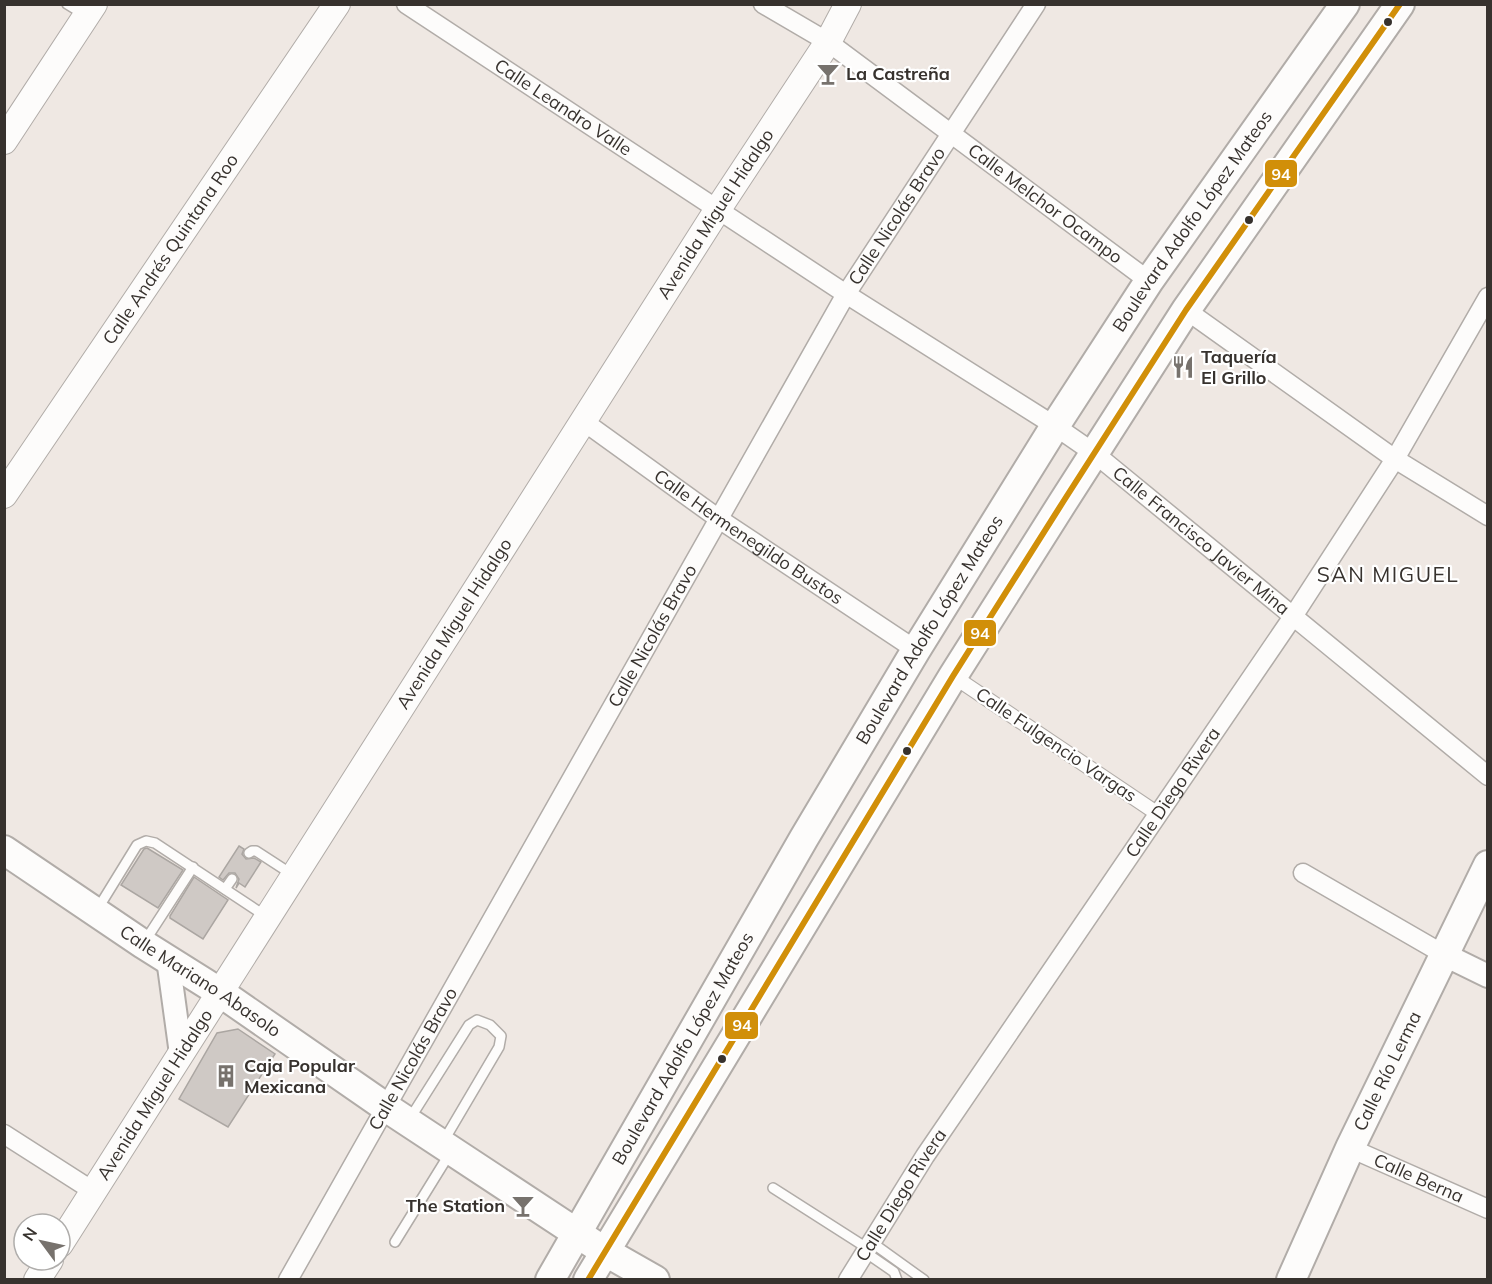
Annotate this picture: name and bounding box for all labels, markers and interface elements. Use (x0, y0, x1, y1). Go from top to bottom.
unlabelled marker (1382, 16, 1394, 28)
street label: Calle Leandro Valle (490, 53, 636, 161)
bar icon: La Castreña (815, 61, 841, 87)
place label: La Castreña (846, 62, 950, 85)
street label: Boulevard Adolfo López Mateos (1107, 106, 1277, 336)
street label: Avenida Miguel Hidalgo (652, 124, 779, 303)
street label: Calle Melchor Ocampo (964, 138, 1127, 268)
street label: Calle Nicolás Bravo (843, 142, 950, 289)
street label: Calle Andrés Quintana Roo (97, 149, 243, 349)
line badge: 94 (1264, 159, 1298, 188)
text: 94 (1271, 164, 1291, 184)
unlabelled marker (1243, 214, 1255, 226)
place label: Taquería El Grillo (1201, 345, 1277, 389)
restaurant icon: Taquería El Grillo (1170, 354, 1196, 380)
street label: Calle Francisco Javier Mina (1108, 461, 1295, 620)
street label: Calle Hermenegildo Bustos (649, 464, 848, 609)
street label: Boulevard Adolfo López Mateos (850, 511, 1008, 748)
street label: Avenida Miguel Hidalgo (391, 534, 517, 713)
street label: Calle Nicolás Bravo (602, 560, 702, 711)
district label: SAN MIGUEL (1317, 561, 1459, 587)
line badge: 94 (963, 619, 997, 647)
text: 94 (970, 623, 990, 643)
street label: Calle Fulgencio Vargas (971, 682, 1141, 807)
street label: Calle Diego Rivera (1120, 723, 1225, 862)
unlabelled marker (901, 745, 913, 757)
street label: Calle Mariano Abasolo (115, 920, 285, 1042)
street label: Boulevard Adolfo López Mateos (607, 928, 759, 1169)
street label: Calle Nicolás Bravo (363, 983, 462, 1134)
street label: Avenida Miguel Hidalgo (92, 1005, 217, 1184)
street label: Calle Río Lerma (1348, 1007, 1426, 1135)
line badge: 94 (724, 1011, 759, 1040)
text: 94 (732, 1015, 752, 1035)
unlabelled marker (716, 1053, 728, 1065)
place label: Caja Popular Mexicana (244, 1054, 356, 1098)
building icon: Caja Popular Mexicana (213, 1063, 239, 1089)
street label: Calle Diego Rivera (850, 1124, 951, 1266)
street label: Calle Berna (1370, 1148, 1467, 1208)
bar icon: The Station (510, 1193, 536, 1219)
place label: The Station (406, 1194, 505, 1217)
north arrow (12, 1212, 72, 1272)
text: N (18, 1223, 41, 1244)

